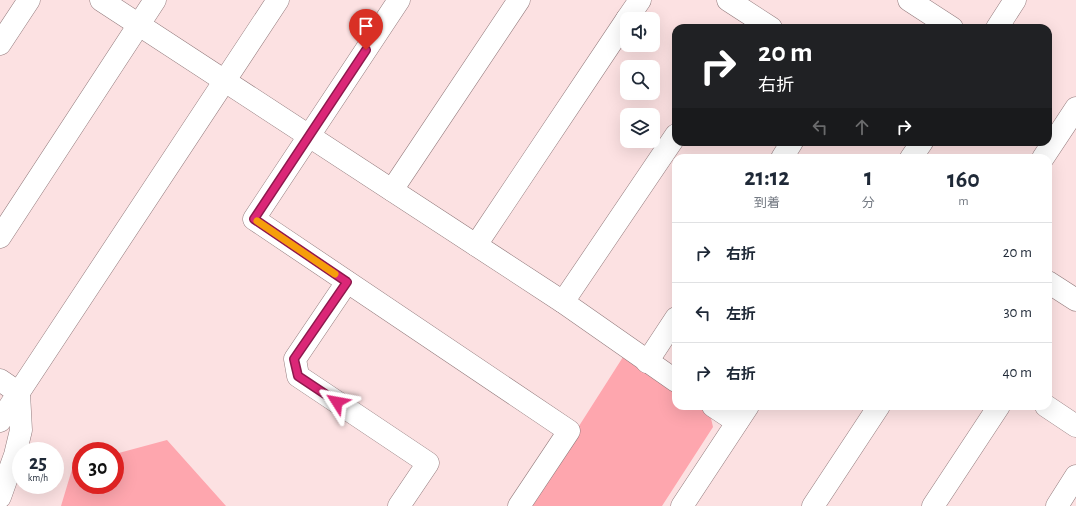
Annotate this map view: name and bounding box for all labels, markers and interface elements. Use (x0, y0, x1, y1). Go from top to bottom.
pin (349, 9, 383, 50)
map controls (620, 12, 660, 148)
button: sound (620, 12, 660, 52)
icon: arrive (355, 15, 377, 37)
text: 20 m (758, 39, 813, 67)
icon: right (692, 40, 744, 92)
button: search (620, 60, 660, 100)
text: 右折 (758, 77, 794, 95)
button: layers (620, 108, 660, 148)
icon: left (809, 116, 831, 138)
icon: ahead (851, 116, 873, 138)
icon: right (893, 116, 915, 138)
text: 21:12 (744, 166, 790, 190)
text: 1 (864, 166, 873, 190)
text: 160 (947, 168, 980, 192)
text: m (958, 195, 969, 208)
text: 到着 (754, 197, 780, 210)
text: 分 (862, 197, 875, 210)
icon: right (692, 242, 714, 264)
text: 20 m (1003, 245, 1032, 260)
text: 右折 (726, 247, 756, 262)
icon: left (692, 302, 714, 324)
text: 30 m (1003, 305, 1032, 320)
text: 左折 (726, 307, 756, 322)
icon: right (692, 362, 714, 384)
text: 40 m (1002, 365, 1032, 380)
text: 右折 (726, 367, 756, 382)
position arrow (316, 381, 358, 423)
speed limit sign: 30 (72, 442, 124, 494)
text: 25 (29, 453, 47, 473)
text: km/h (28, 473, 48, 483)

